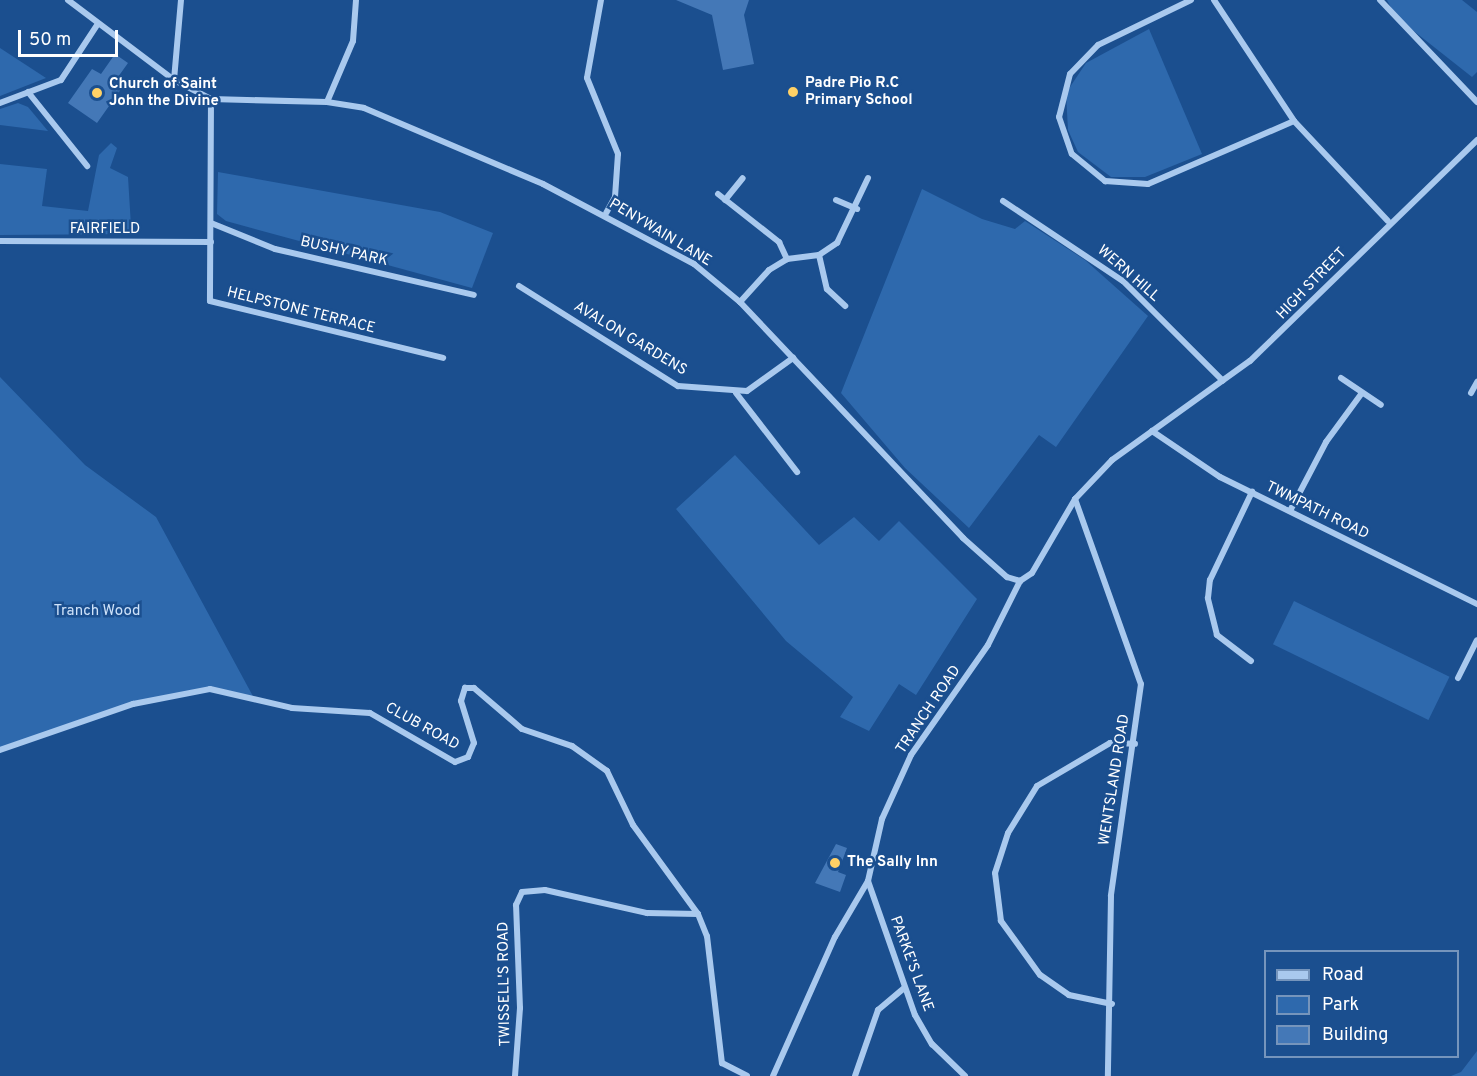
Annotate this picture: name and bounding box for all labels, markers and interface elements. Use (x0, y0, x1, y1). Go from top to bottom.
scale bar (21, 18, 122, 56)
text: 50 m (29, 29, 71, 52)
place label: Padre Pio R.C Primary School (805, 74, 913, 109)
place label: Church of Saint John the Divine (109, 75, 219, 110)
marker: Padre Pio R.C Primary School (786, 85, 800, 99)
marker: Church of Saint John the Divine (90, 86, 104, 100)
street label: PENYWAIN LANE (605, 195, 715, 271)
street label: FAIRFIELD (70, 221, 140, 239)
street label: BUSHY PARK (298, 233, 390, 271)
street label: WERN HILL (1093, 242, 1163, 306)
street label: HIGH STREET (1273, 244, 1351, 324)
street label: HELPSTONE TERRACE (225, 284, 377, 338)
street label: AVALON GARDENS (570, 298, 690, 380)
street label: TWMPATH ROAD (1262, 478, 1372, 544)
park label: Tranch Wood (53, 603, 141, 621)
street label: TRANCH ROAD (893, 662, 965, 758)
street label: CLUB ROAD (382, 699, 462, 755)
street label: WENTSLAND ROAD (1096, 713, 1134, 847)
place label: The Sally Inn (847, 854, 938, 872)
marker: The Sally Inn (828, 856, 842, 870)
street label: PARKE'S LANE (885, 914, 937, 1014)
street label: TWISSELL'S ROAD (495, 921, 515, 1047)
legend (1264, 950, 1459, 1058)
text: Road (1322, 964, 1364, 987)
text: Park (1322, 994, 1359, 1017)
text: Building (1322, 1024, 1388, 1047)

